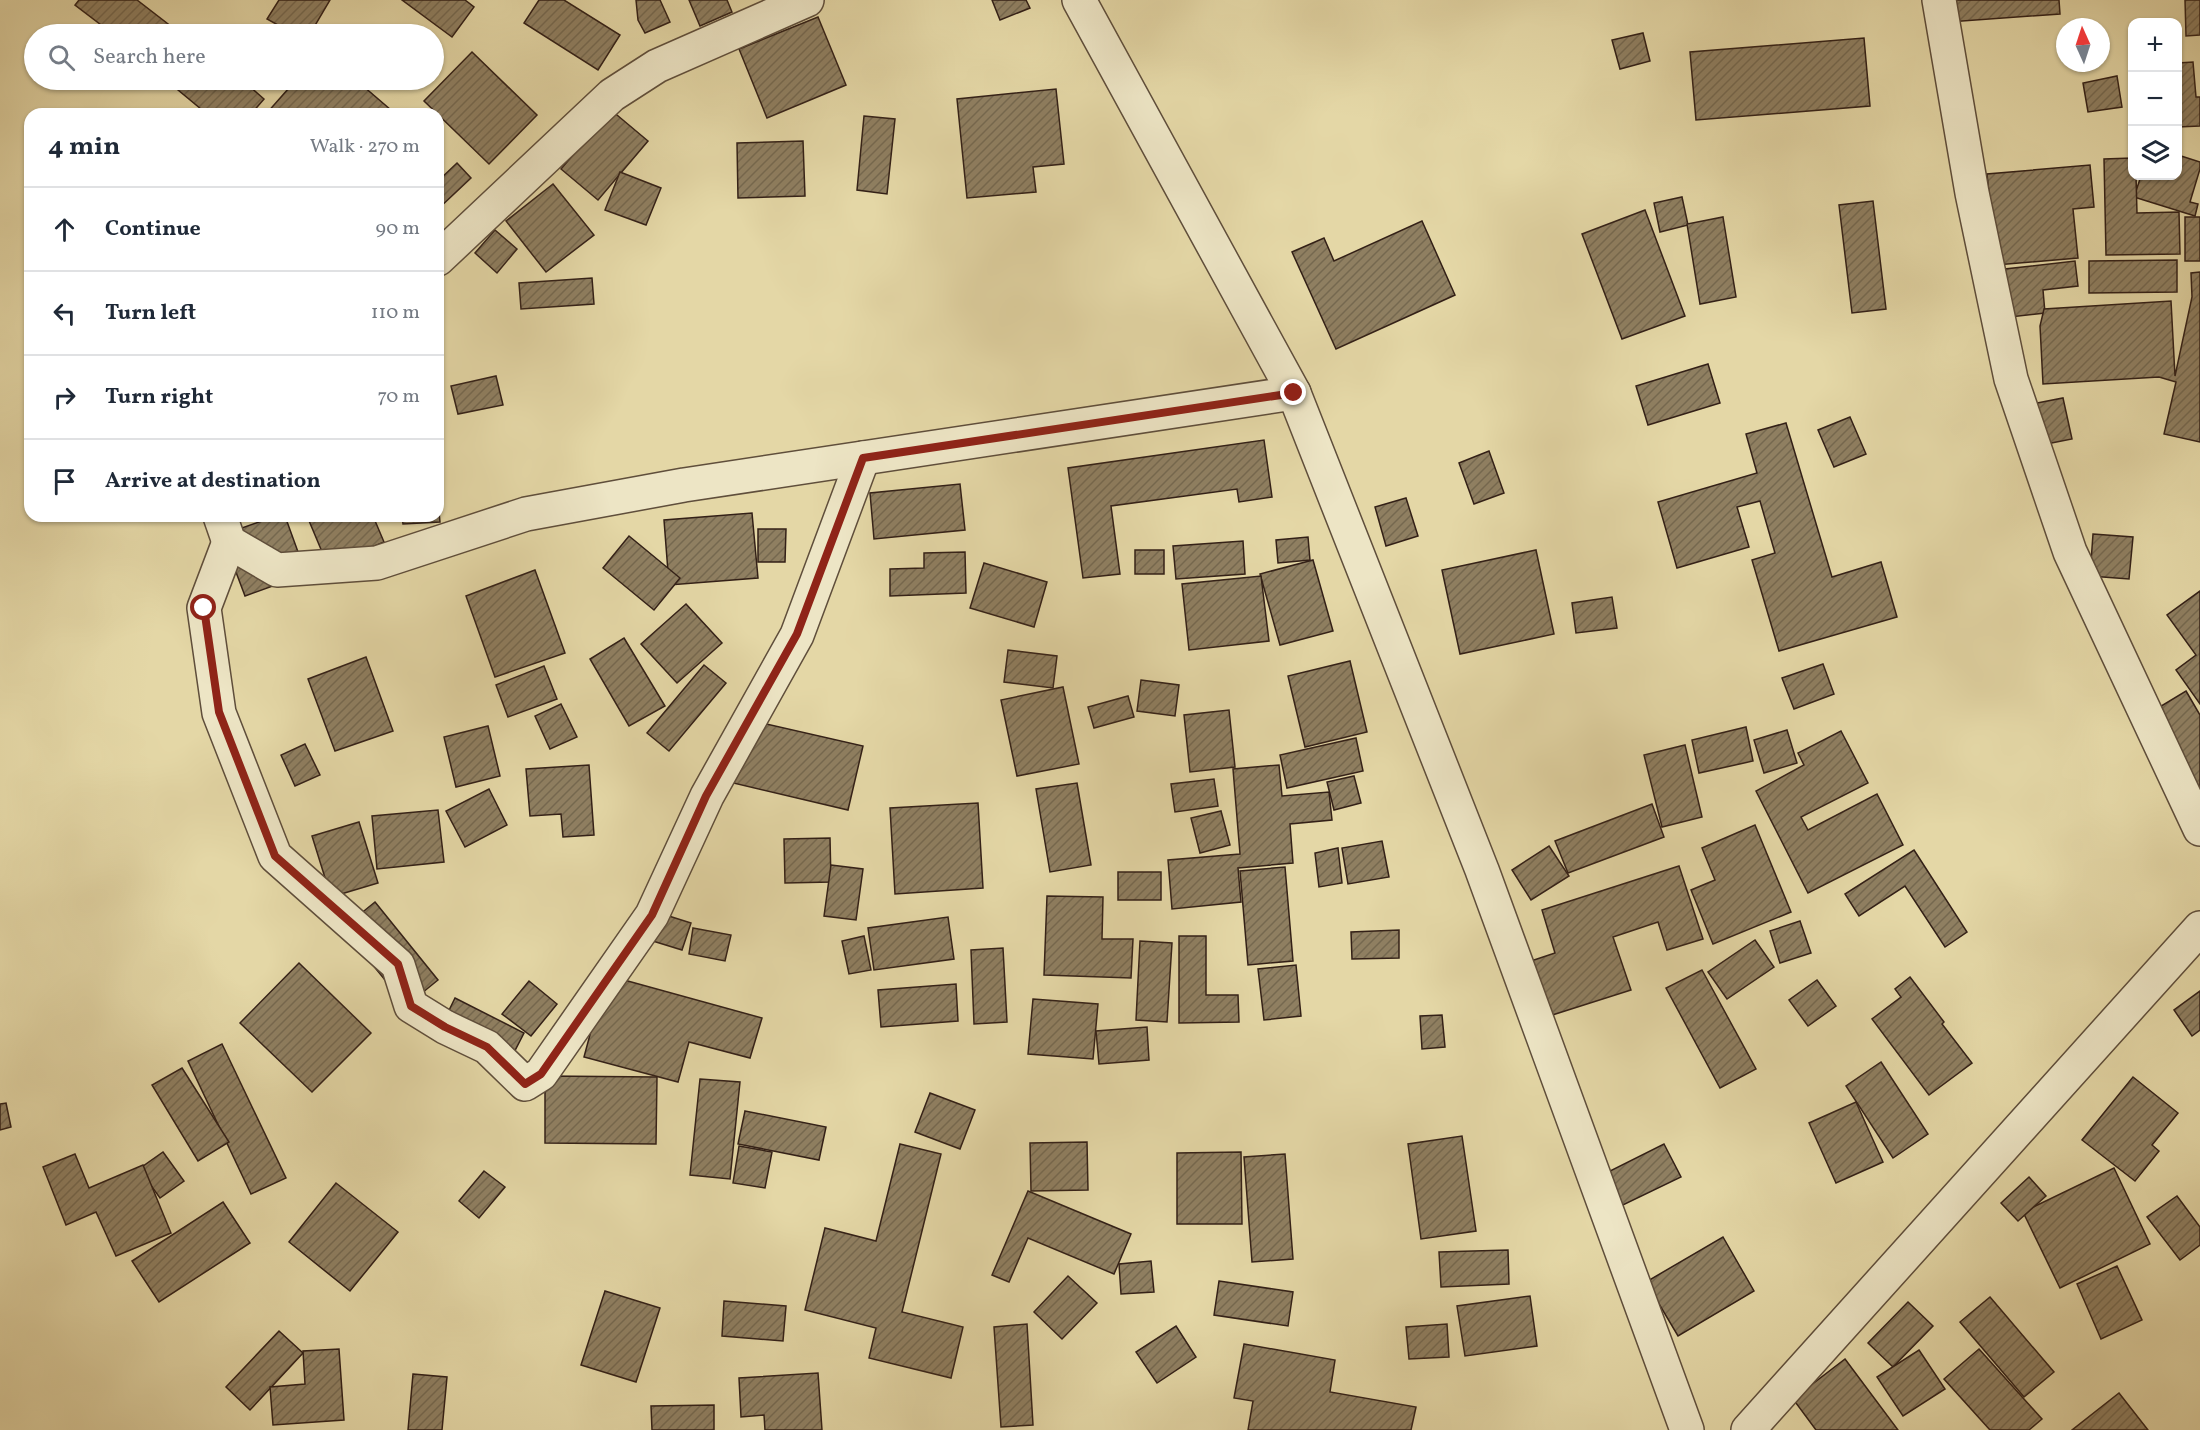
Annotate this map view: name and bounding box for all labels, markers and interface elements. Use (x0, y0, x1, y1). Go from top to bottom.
north arrow (2056, 18, 2110, 72)
map controls (2128, 18, 2182, 180)
button: + (2128, 18, 2182, 72)
search box (24, 24, 444, 90)
icon: search (45, 41, 78, 74)
text: Search here (93, 42, 206, 73)
button: − (2128, 72, 2182, 126)
button: layers (2128, 126, 2182, 180)
text: 4 min (48, 129, 120, 165)
text: Walk · 270 m (310, 133, 420, 161)
icon: ahead (48, 213, 81, 246)
text: Continue (105, 214, 201, 245)
text: 90 m (376, 215, 420, 243)
icon: left (48, 297, 81, 330)
text: Turn left (105, 298, 196, 329)
text: 110 m (371, 299, 420, 327)
route end (1280, 379, 1306, 405)
icon: right (48, 381, 81, 414)
text: Turn right (105, 382, 213, 413)
text: 70 m (377, 383, 420, 411)
icon: arrive (48, 465, 81, 498)
text: Arrive at destination (105, 466, 321, 497)
route start (190, 594, 216, 620)

